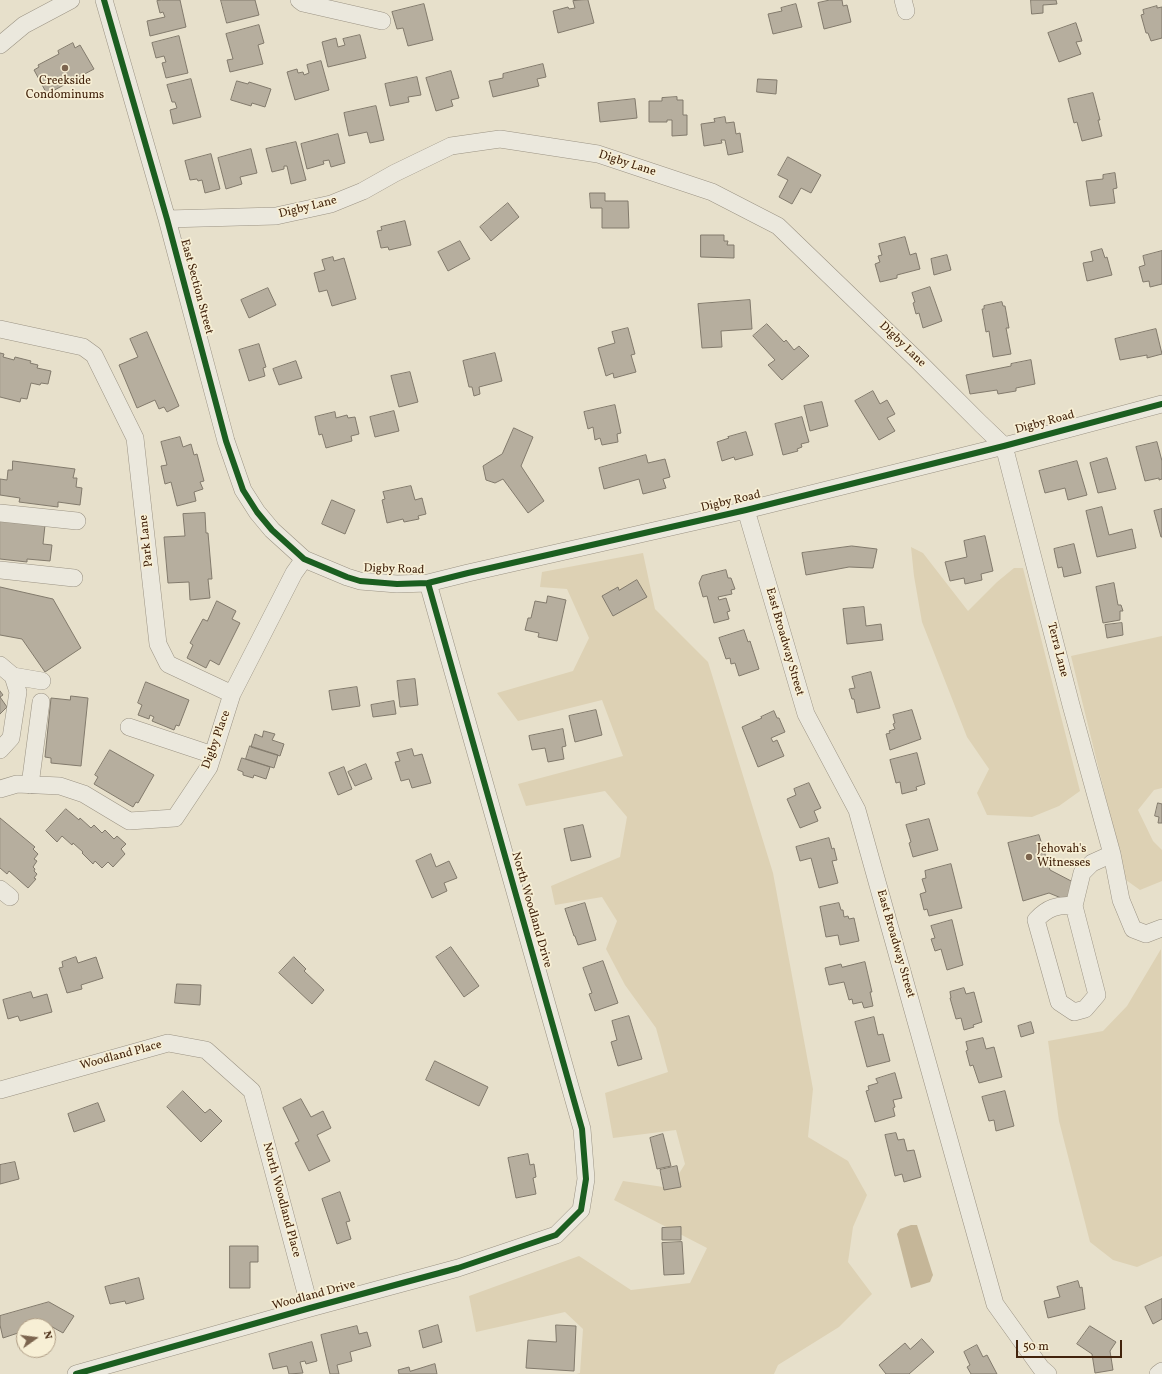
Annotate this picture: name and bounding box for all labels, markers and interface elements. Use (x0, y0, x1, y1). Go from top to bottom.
marker: Creekside Condominums (60, 63, 70, 73)
place label: Creekside Condominums (26, 75, 104, 103)
street label: Digby Lane (597, 148, 657, 180)
street label: Digby Lane (277, 194, 339, 222)
street label: East Section Street (176, 238, 216, 336)
street label: Digby Lane (876, 319, 928, 371)
street label: Digby Road (1014, 408, 1076, 438)
street label: Digby Road (700, 488, 762, 516)
street label: Park Lane (137, 514, 157, 568)
street label: Digby Road (363, 562, 425, 578)
street label: East Broadway Street (762, 586, 806, 698)
street label: Terra Lane (1043, 621, 1071, 679)
street label: Digby Place (200, 709, 234, 771)
place label: Jehovah's Witnesses (1037, 843, 1090, 871)
street label: North Woodland Drive (508, 850, 554, 970)
marker: Jehovah's Witnesses (1024, 852, 1034, 862)
street label: East Broadway Street (873, 888, 917, 1000)
street label: Woodland Place (79, 1038, 163, 1074)
street label: North Woodland Place (259, 1141, 303, 1259)
street label: Woodland Drive (271, 1278, 357, 1314)
north arrow (16, 1318, 56, 1358)
text: N (39, 1330, 55, 1341)
scale bar (1018, 1332, 1124, 1358)
text: 50 m (1023, 1339, 1049, 1355)

